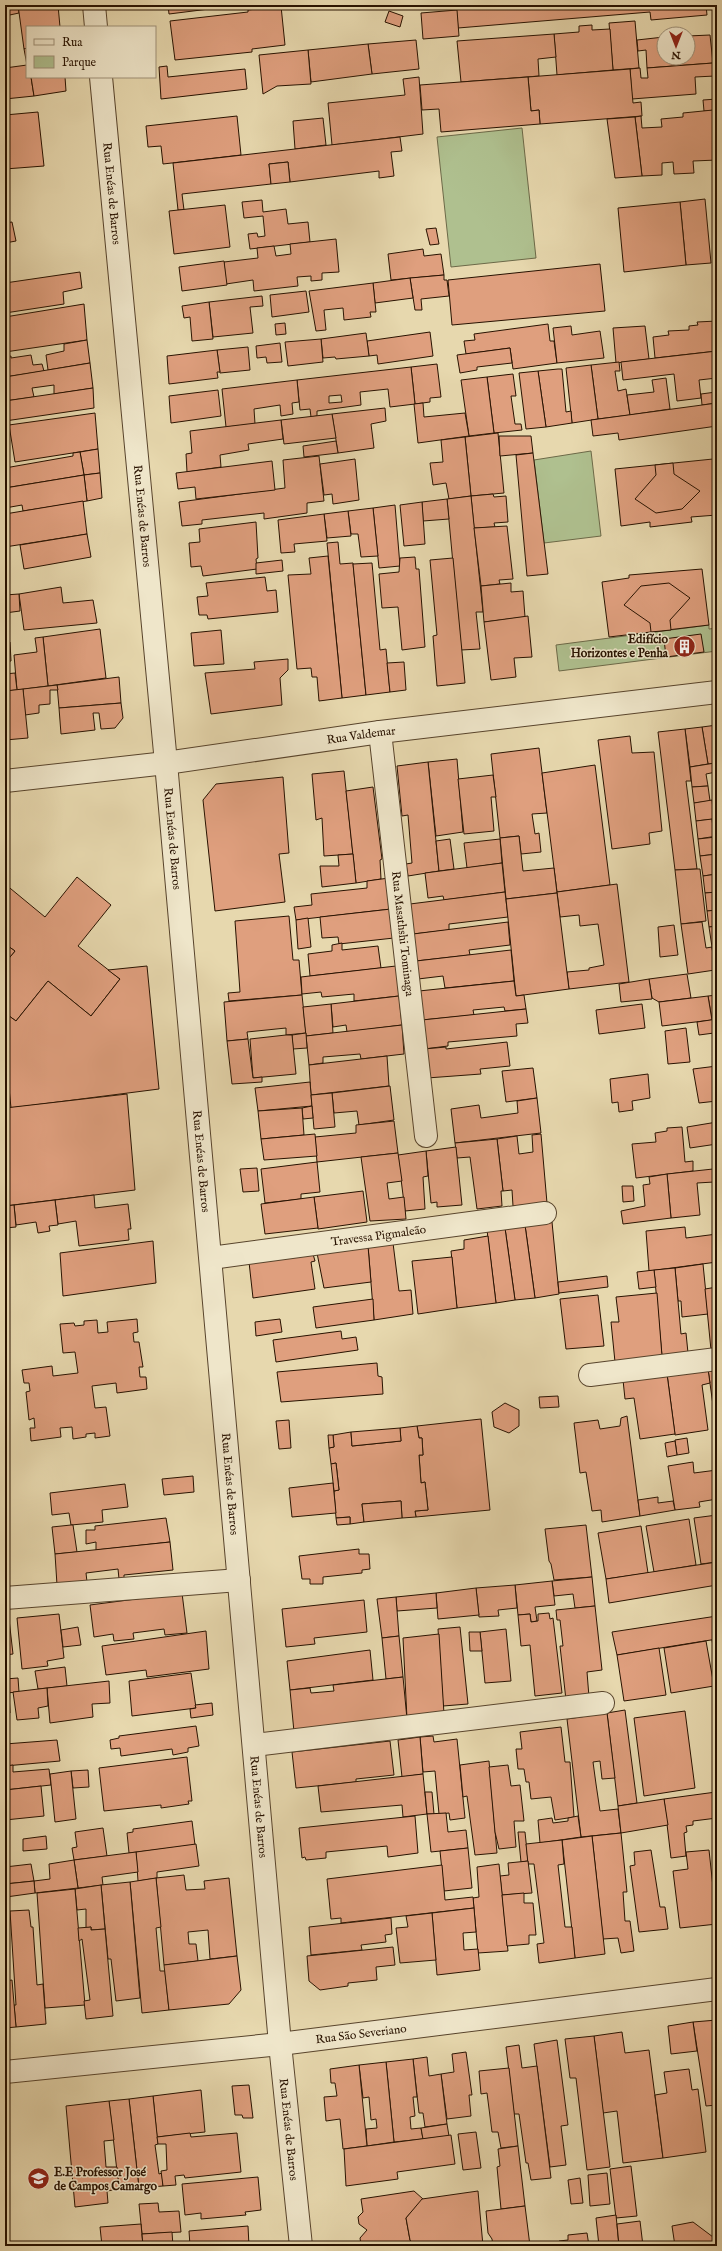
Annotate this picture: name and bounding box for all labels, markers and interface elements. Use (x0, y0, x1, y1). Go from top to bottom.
legend (26, 26, 156, 78)
north arrow (656, 26, 696, 66)
text: Rua (62, 35, 83, 50)
text: N (671, 48, 682, 62)
text: Parque (62, 55, 97, 71)
street label: Rua Enéas de Barros (100, 142, 124, 245)
street label: Rua Enéas de Barros (130, 464, 155, 568)
place label: Edifício Horizontes e Penha (571, 632, 669, 661)
building icon: Edifício Horizontes e Penha (671, 633, 697, 659)
street label: Rua Valdemar (326, 723, 397, 747)
street label: Rua Enéas de Barros (161, 787, 185, 890)
street label: Rua Masathshi Tominaga (388, 870, 418, 998)
street label: Rua Enéas de Barros (189, 1110, 213, 1213)
street label: Travessa Pigmaleão (330, 1222, 428, 1249)
street label: Rua Enéas de Barros (218, 1432, 242, 1536)
street label: Rua Enéas de Barros (247, 1755, 271, 1859)
street label: Rua São Severiano (315, 2021, 408, 2047)
street label: Rua Enéas de Barros (276, 2078, 302, 2181)
place label: E.E Professor José de Campos Camargo (54, 2165, 157, 2195)
school or university icon: E.E Professor José de Campos Camargo (26, 2166, 52, 2192)

